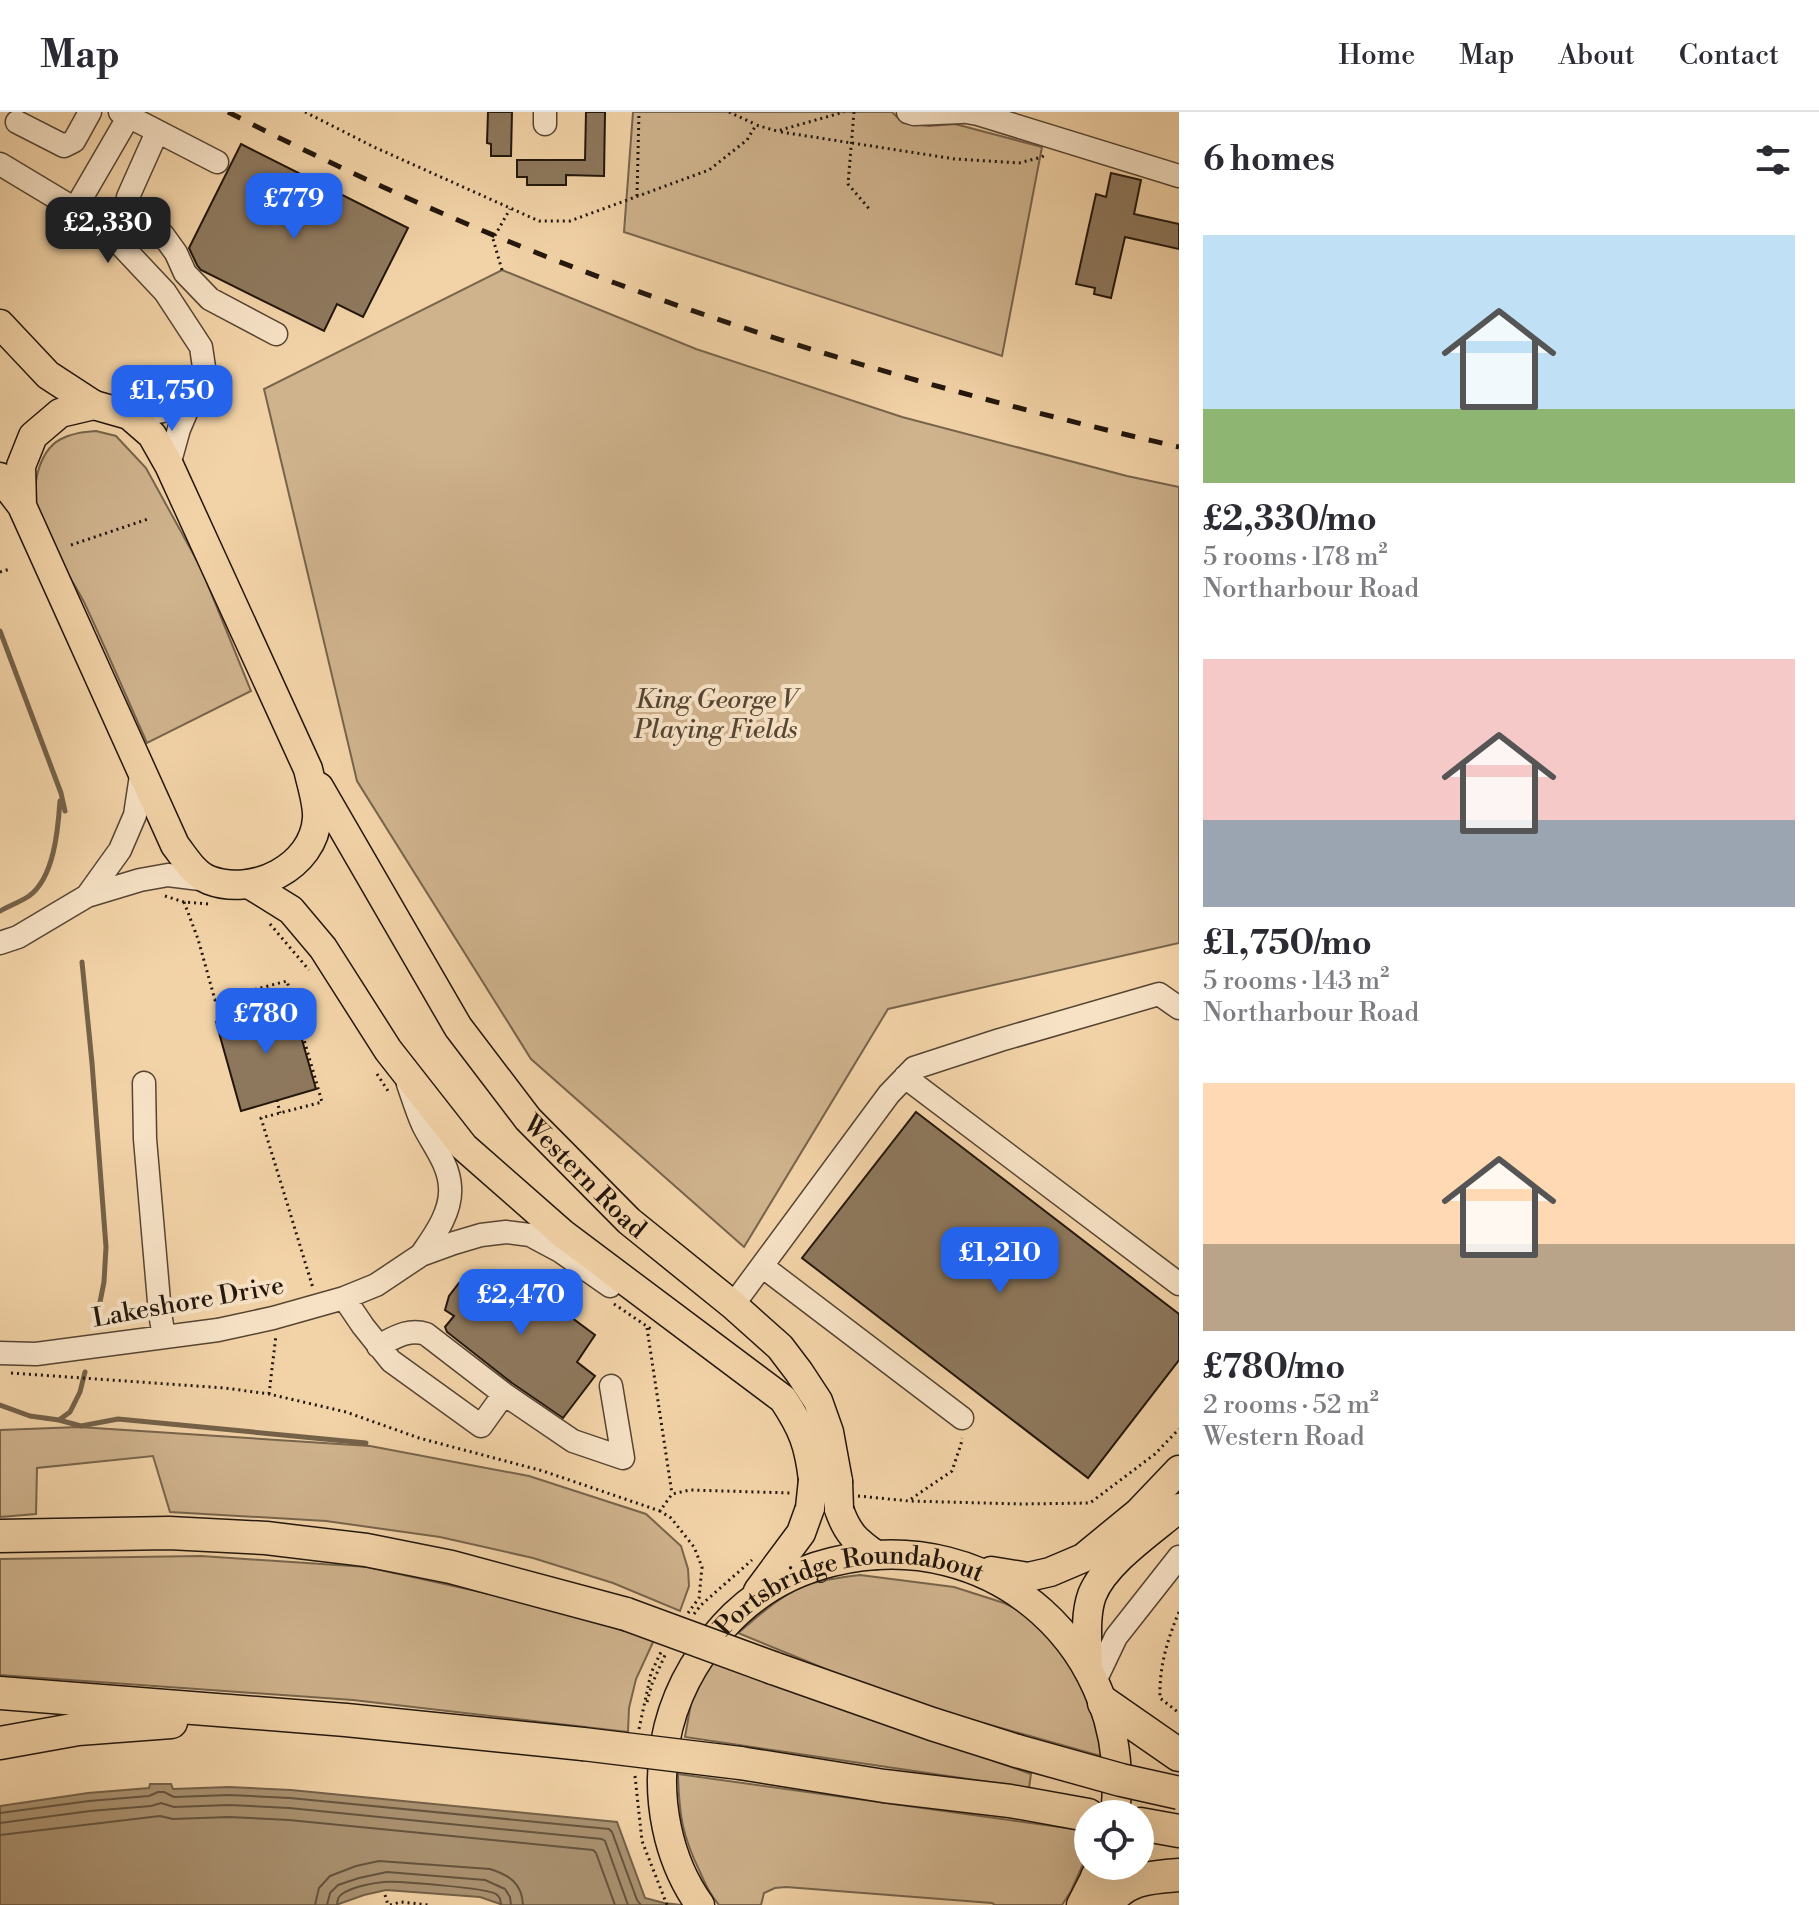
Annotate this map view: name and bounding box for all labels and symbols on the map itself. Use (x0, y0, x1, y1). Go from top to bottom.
pin: £779 (247, 173, 341, 241)
pin: £2,330 (43, 197, 173, 265)
pin: £1,750 (107, 365, 237, 433)
park label: King George V Playing Fields (633, 684, 802, 746)
pin: £780 (219, 988, 313, 1056)
street label: Western Road (515, 1108, 653, 1246)
pin: £1,210 (935, 1227, 1065, 1295)
street label: Lakeshore Drive (90, 1269, 287, 1335)
pin: £2,470 (456, 1269, 586, 1337)
street label: Portsbridge Roundabout (708, 1540, 989, 1643)

